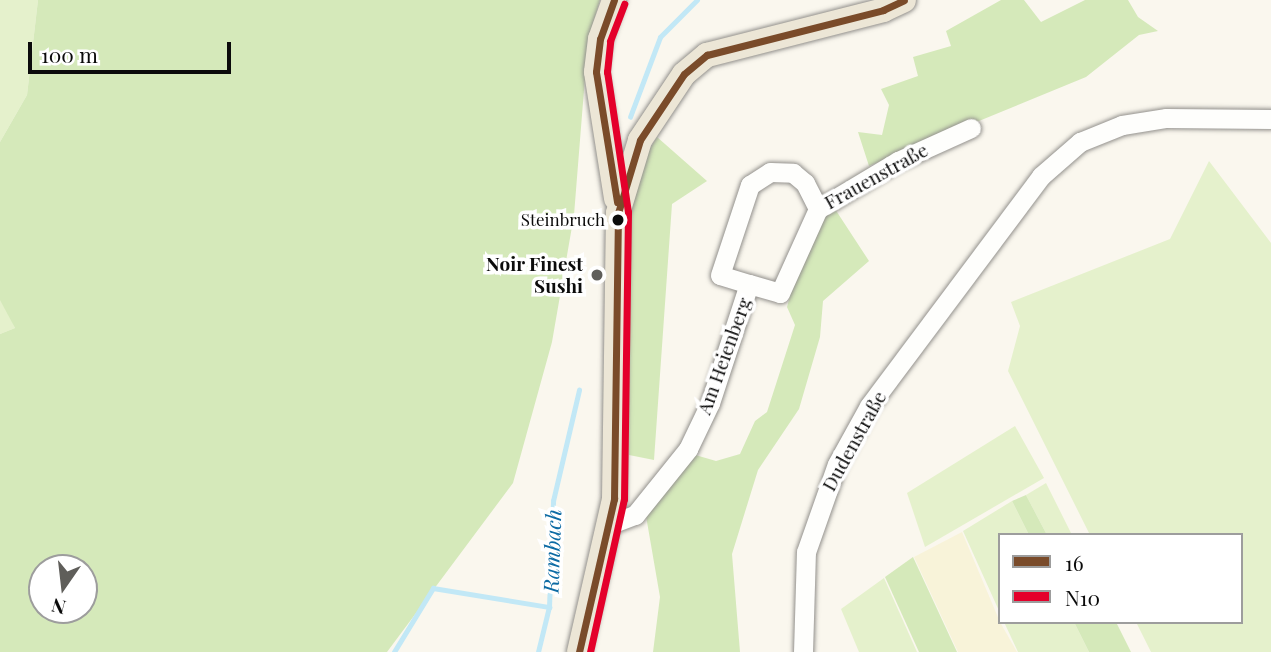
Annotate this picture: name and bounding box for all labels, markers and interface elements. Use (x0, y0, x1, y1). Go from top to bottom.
scale bar (32, 28, 234, 72)
text: 100 m (41, 40, 98, 68)
street label: Frauenstraße (820, 138, 932, 214)
place label: Steinbruch (521, 210, 605, 230)
marker: Steinbruch (611, 213, 625, 227)
place label: Noir Finest Sushi (486, 253, 583, 297)
marker: Noir Finest Sushi (589, 267, 605, 283)
street label: Am Heienberg (692, 295, 756, 417)
street label: Dudenstraße (817, 387, 891, 495)
water label: Rambach (537, 509, 565, 593)
legend (998, 533, 1243, 624)
text: 16 (1065, 548, 1084, 576)
north arrow (28, 554, 98, 624)
text: N10 (1065, 583, 1100, 611)
text: N (49, 593, 68, 622)

